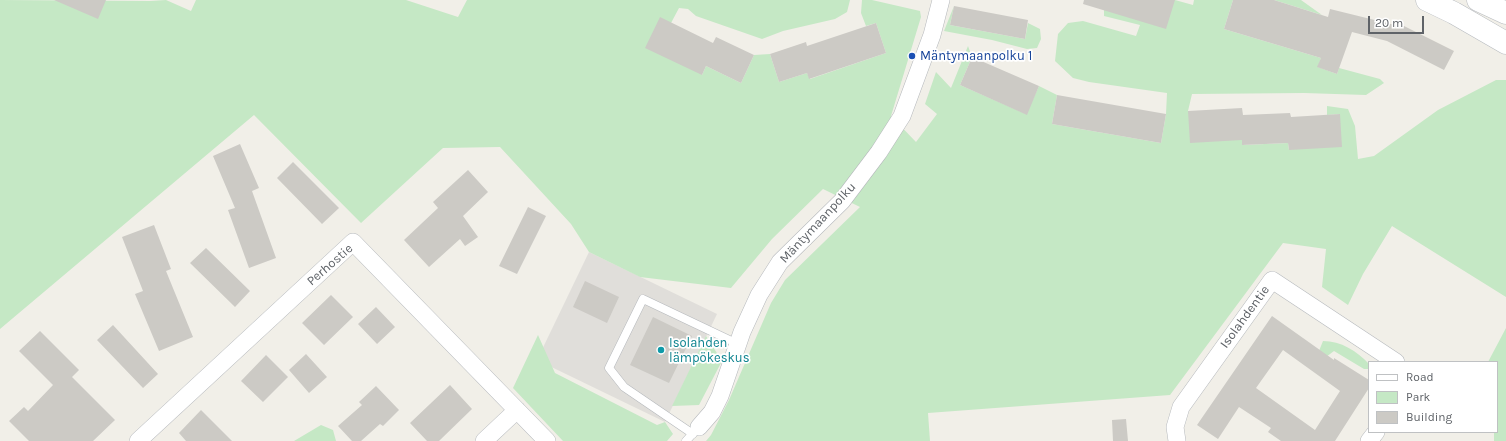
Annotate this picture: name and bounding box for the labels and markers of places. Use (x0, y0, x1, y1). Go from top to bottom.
place label: Mäntymaanpolku 1 (920, 48, 1032, 64)
marker: Mäntymaanpolku 1 (907, 51, 917, 61)
place label: Isolahden lämpökeskus (669, 335, 750, 366)
marker: Isolahden lämpökeskus (656, 345, 666, 355)

